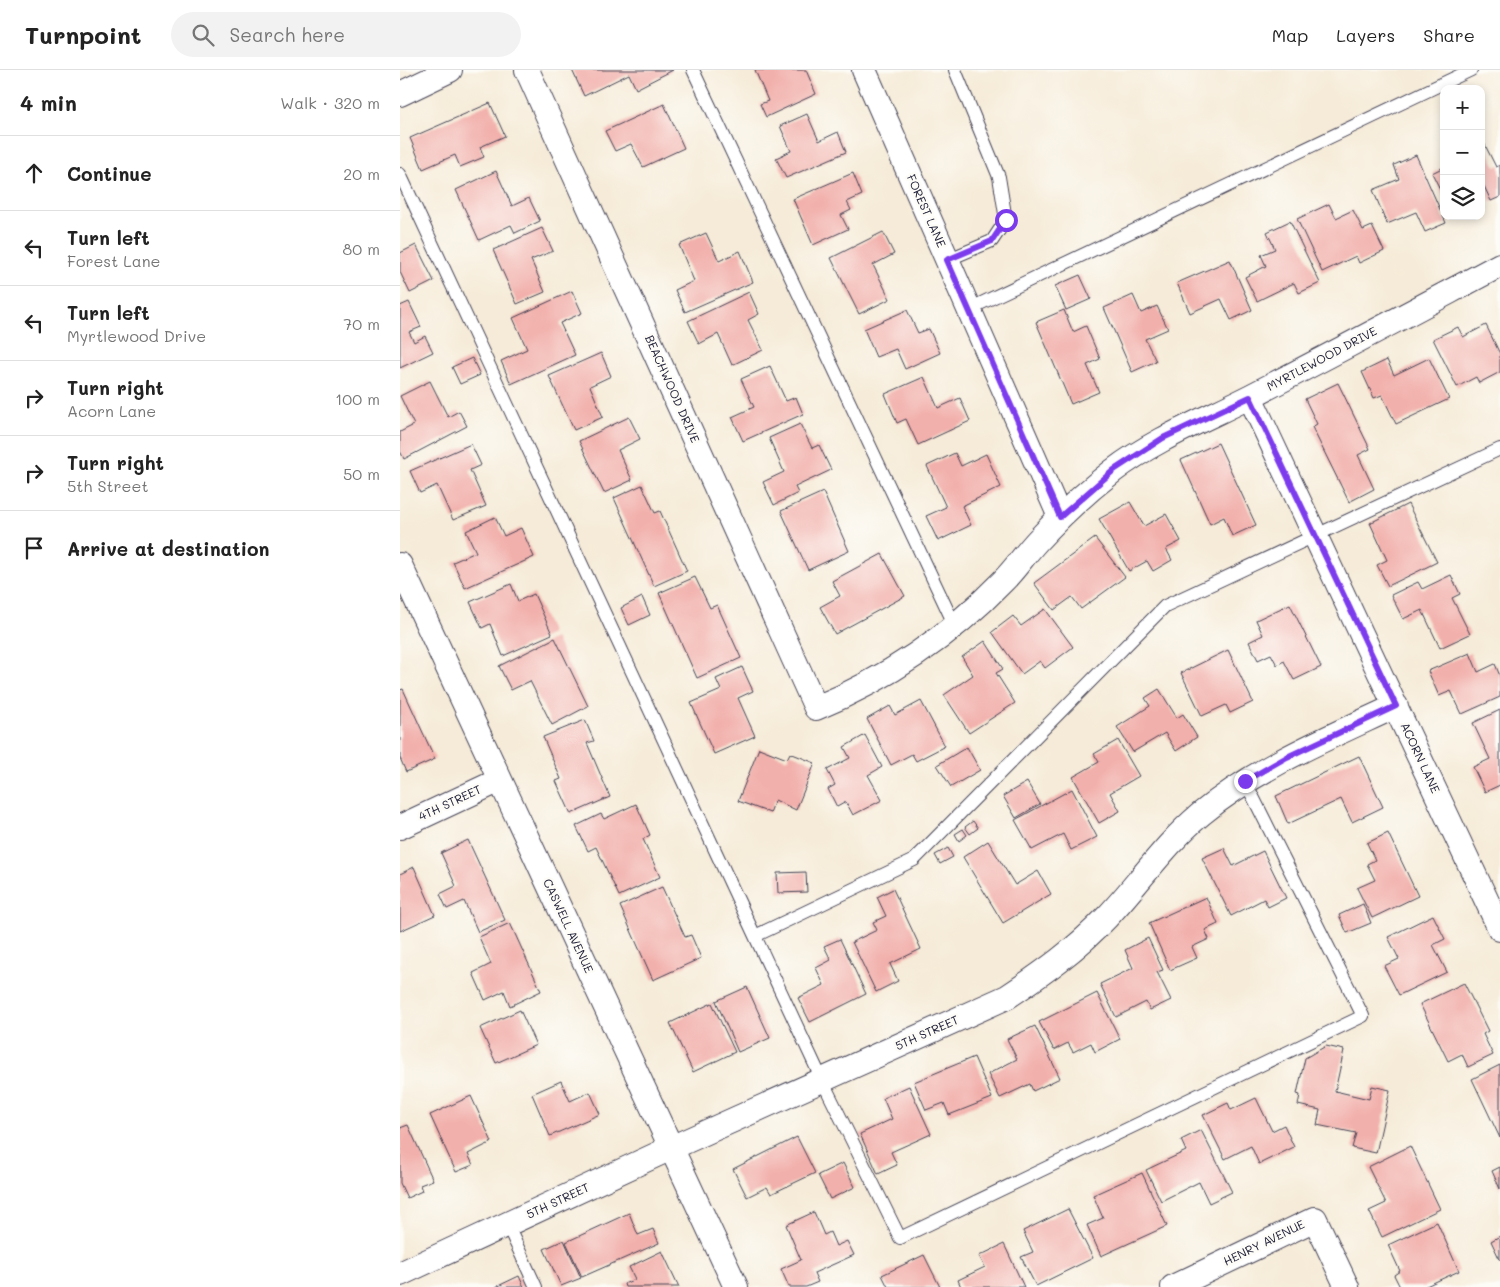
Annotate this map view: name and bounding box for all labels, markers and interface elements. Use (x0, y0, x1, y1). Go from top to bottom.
search box (171, 12, 521, 57)
text: Turnpoint (25, 19, 141, 50)
icon: search (189, 21, 217, 49)
text: Search here (229, 22, 345, 47)
text: Map (1272, 23, 1308, 47)
text: Layers (1336, 23, 1395, 47)
text: Share (1423, 23, 1475, 47)
map controls (1440, 85, 1485, 220)
button: + (1440, 85, 1485, 130)
text: 4 min (20, 89, 77, 116)
text: Walk · 320 m (280, 92, 380, 113)
button: − (1440, 130, 1485, 175)
icon: ahead (20, 159, 48, 187)
text: Continue (67, 161, 152, 186)
text: 20 m (343, 163, 380, 184)
street label: FOREST LANE (904, 172, 950, 250)
button: layers (1440, 175, 1485, 220)
route start (995, 209, 1018, 232)
text: Turn left (67, 225, 150, 250)
icon: left (20, 234, 48, 262)
text: 80 m (343, 238, 380, 259)
text: Forest Lane (67, 250, 160, 271)
text: Turn left (67, 300, 150, 325)
icon: left (20, 309, 48, 337)
text: 70 m (343, 313, 380, 334)
street label: MYRTLEWOOD DRIVE (1264, 322, 1379, 394)
text: Myrtlewood Drive (67, 325, 206, 346)
street label: BEACHWOOD DRIVE (642, 332, 704, 445)
text: Turn right (67, 375, 164, 400)
icon: right (20, 384, 48, 412)
text: 100 m (335, 388, 380, 409)
text: Acorn Lane (67, 400, 156, 421)
text: Turn right (67, 450, 164, 475)
icon: right (20, 459, 48, 487)
text: 50 m (343, 463, 380, 484)
text: 5th Street (67, 475, 148, 496)
icon: arrive (20, 534, 48, 562)
text: Arrive at destination (67, 536, 270, 561)
street label: ACORN LANE (1398, 720, 1444, 796)
route end (1234, 770, 1257, 793)
street label: 4TH STREET (416, 780, 484, 824)
street label: CASWELL AVENUE (540, 876, 598, 975)
street label: 5TH STREET (892, 1011, 961, 1053)
street label: 5TH STREET (524, 1178, 592, 1222)
street label: HENRY AVENUE (1220, 1215, 1307, 1269)

